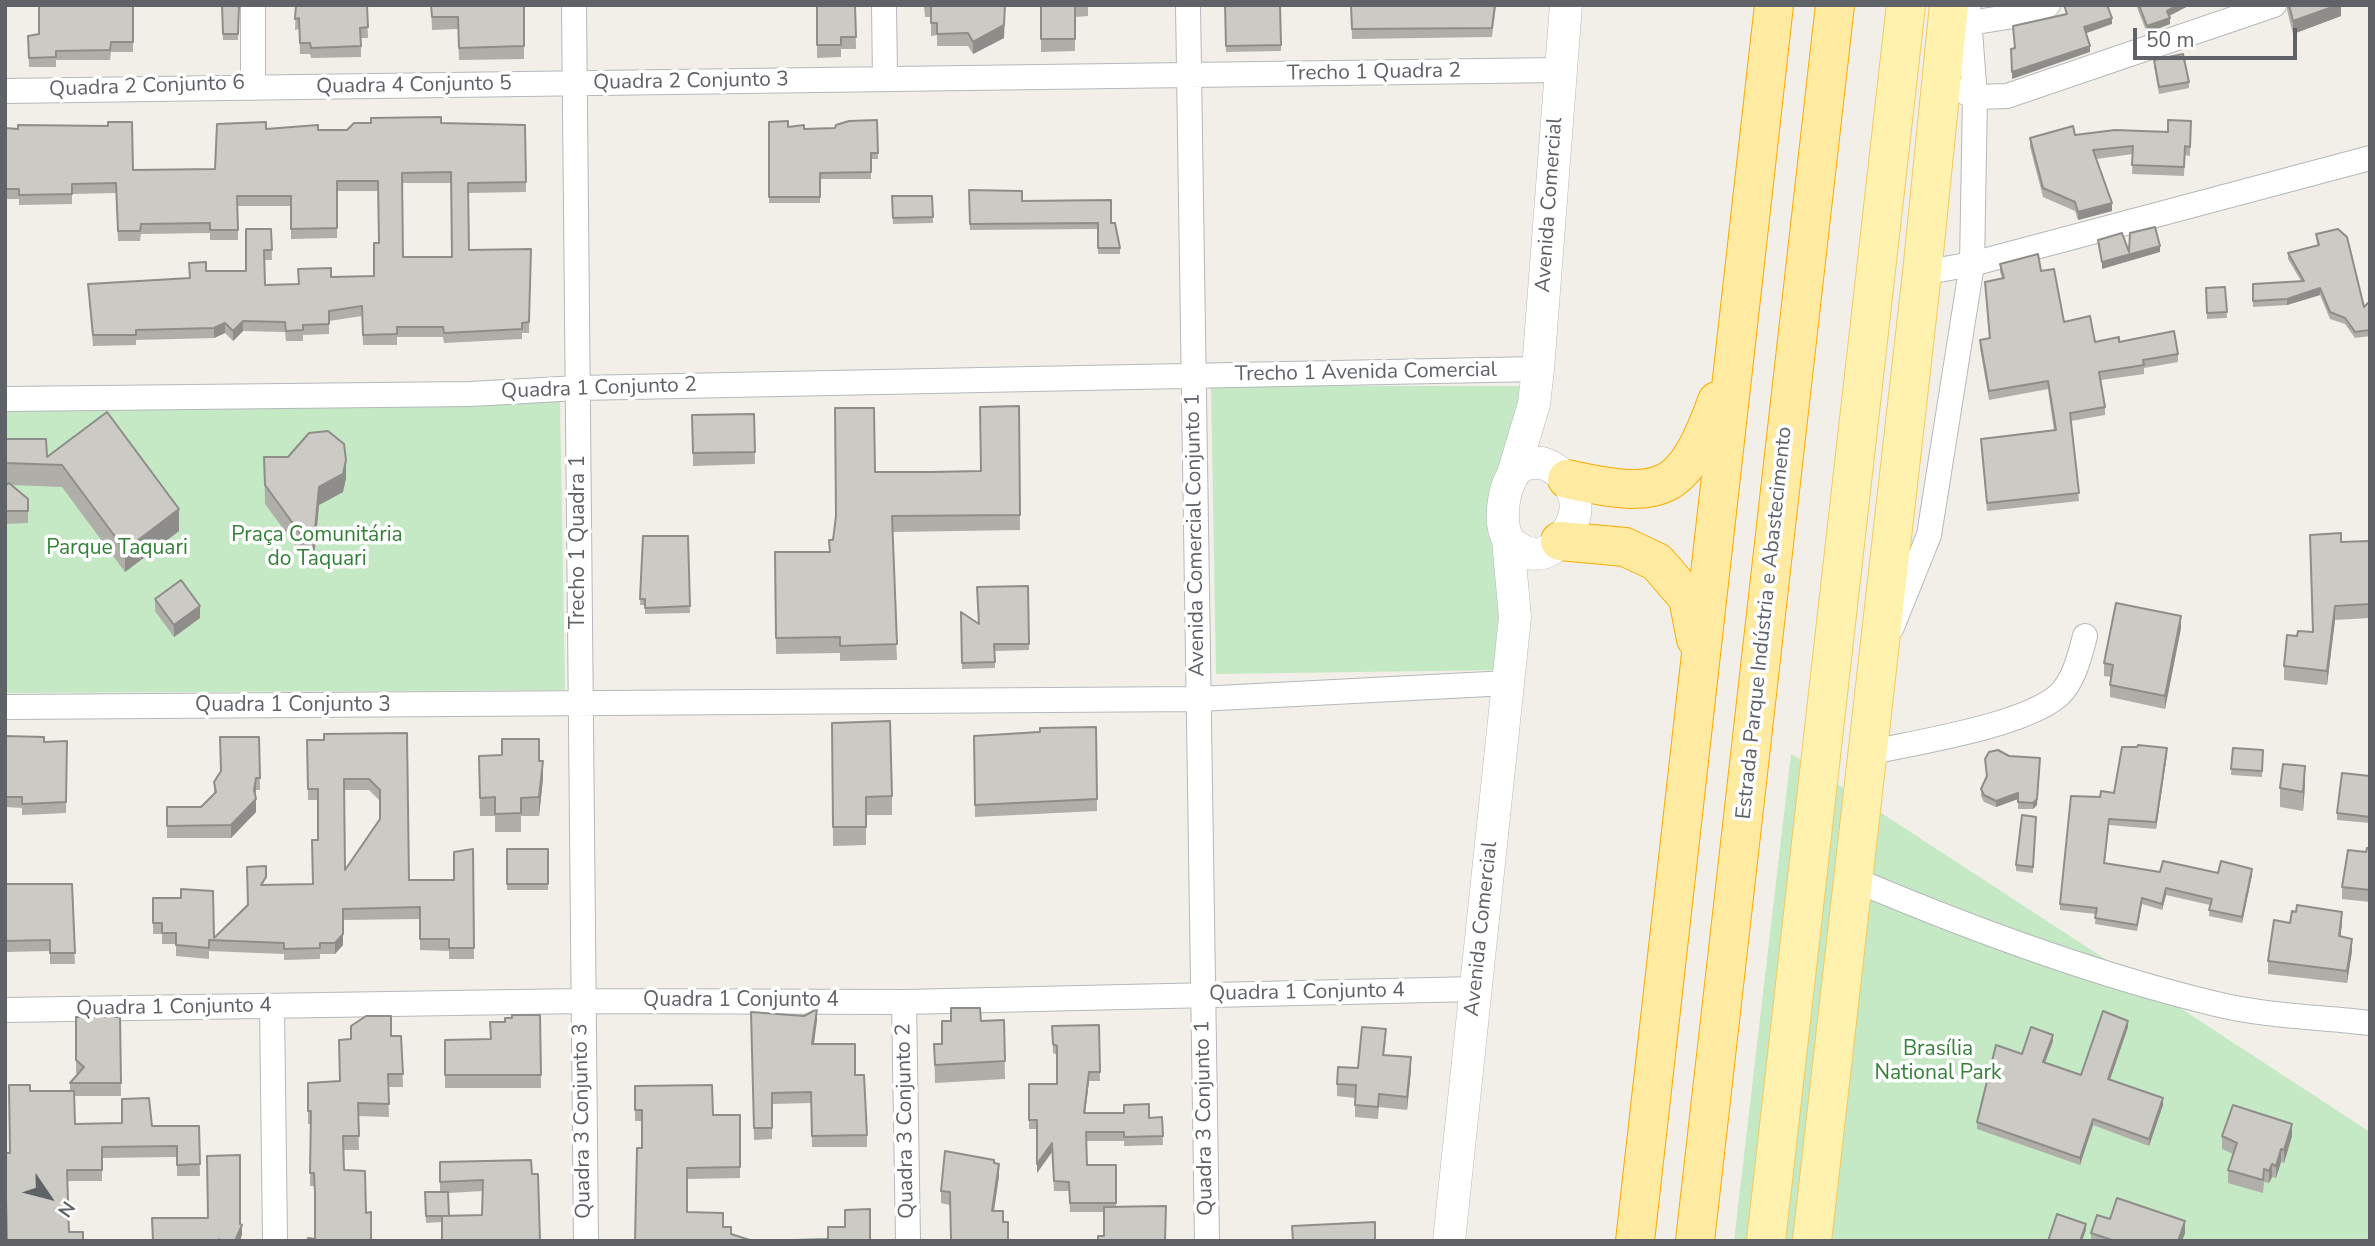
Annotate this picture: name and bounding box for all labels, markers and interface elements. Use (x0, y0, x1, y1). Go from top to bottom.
scale bar (2137, 14, 2302, 58)
text: 50 m (2146, 26, 2195, 54)
street label: Trecho 1 Quadra 2 (1287, 59, 1461, 87)
street label: Quadra 2 Conjunto 3 (593, 68, 789, 96)
street label: Quadra 2 Conjunto 6 (49, 71, 245, 103)
street label: Quadra 4 Conjunto 5 (316, 72, 512, 100)
street label: Avenida Comercial (1531, 116, 1569, 294)
street label: Trecho 1 Avenida Comercial (1235, 358, 1497, 388)
street label: Quadra 1 Conjunto 2 (501, 373, 697, 405)
street label: Avenida Comercial Conjunto 1 (1181, 393, 1211, 677)
street label: Estrada Parque Indústria e Abastecimento (1732, 426, 1798, 820)
street label: Trecho 1 Quadra 1 (566, 455, 592, 629)
park label: Praça Comunitária do Taquari (231, 523, 403, 573)
park label: Parque Taquari (46, 536, 188, 562)
street label: Quadra 1 Conjunto 3 (195, 693, 391, 719)
street label: Avenida Comercial (1460, 840, 1504, 1018)
street label: Quadra 1 Conjunto 4 (1209, 979, 1405, 1007)
street label: Quadra 1 Conjunto 4 (643, 988, 839, 1014)
street label: Quadra 1 Conjunto 4 (76, 994, 272, 1022)
street label: Quadra 3 Conjunto 1 (1191, 1020, 1219, 1216)
street label: Quadra 3 Conjunto 3 (569, 1023, 597, 1219)
street label: Quadra 3 Conjunto 2 (892, 1023, 920, 1219)
park label: Brasília National Park (1874, 1037, 2002, 1087)
north arrow (14, 1162, 84, 1232)
text: N (51, 1196, 81, 1222)

